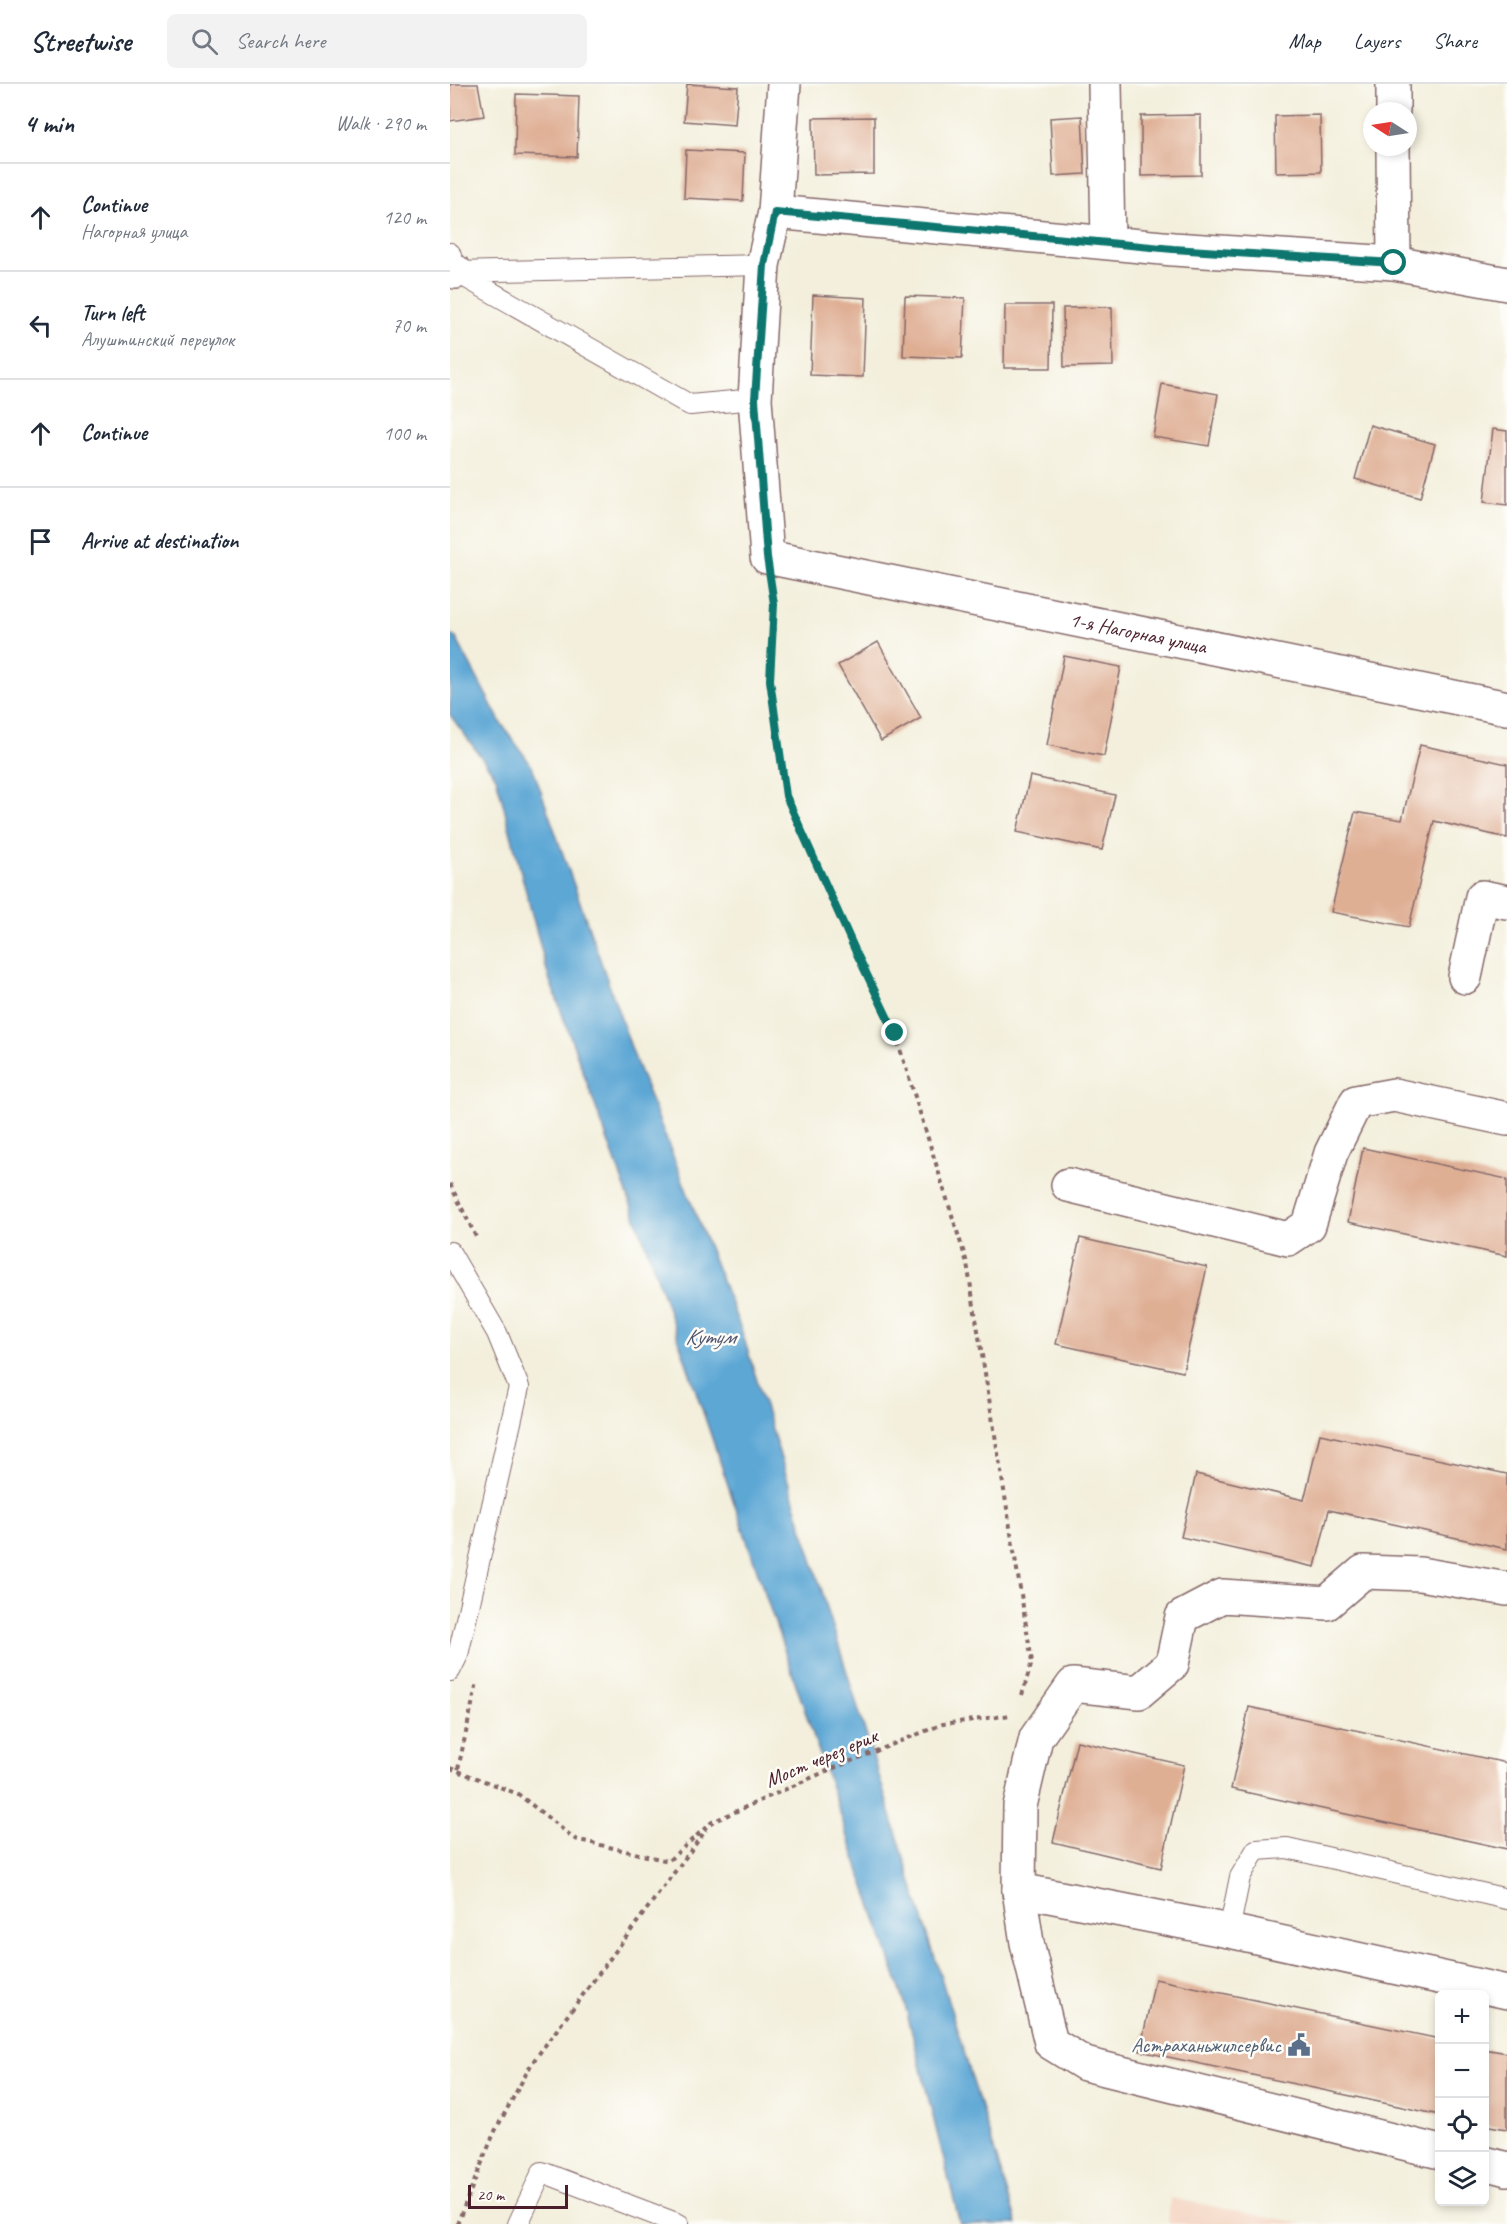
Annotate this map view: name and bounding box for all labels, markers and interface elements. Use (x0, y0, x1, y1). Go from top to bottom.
search box (167, 14, 587, 68)
text: Streetwise (30, 24, 131, 59)
icon: search (188, 25, 221, 58)
text: Search here (236, 27, 325, 55)
text: Map (1288, 28, 1321, 54)
text: Layers (1354, 28, 1400, 54)
text: Share (1433, 28, 1477, 54)
north arrow (1363, 102, 1417, 156)
text: 4 min (24, 107, 74, 140)
text: Walk · 290 m (336, 111, 426, 136)
text: Continue (81, 191, 147, 219)
icon: ahead (24, 201, 57, 234)
text: 120 m (383, 205, 426, 230)
text: Нагорная улица (81, 219, 187, 244)
route start (1380, 249, 1406, 275)
text: Turn left (81, 299, 145, 327)
icon: left (24, 309, 57, 342)
text: 70 m (392, 313, 426, 338)
text: Алуштинский переулок (81, 327, 234, 352)
icon: ahead (24, 417, 57, 450)
text: Continue (81, 419, 147, 447)
text: 100 m (383, 421, 426, 446)
icon: arrive (24, 525, 57, 558)
text: Arrive at destination (81, 527, 238, 555)
street label: 1-я Нагорная улица (1067, 606, 1210, 660)
route end (881, 1019, 907, 1045)
water label: Кутум (685, 1323, 739, 1351)
street label: Мост через ерик (761, 1722, 883, 1793)
map controls (1435, 1990, 1489, 2206)
button: + (1435, 1990, 1489, 2044)
place label: Астраханьжилсервис (1131, 2032, 1282, 2058)
public building icon: Астраханьжилсервис (1286, 2032, 1312, 2058)
button: − (1435, 2044, 1489, 2098)
button: locate (1435, 2098, 1489, 2152)
button: layers (1435, 2152, 1489, 2206)
scale bar (468, 2182, 568, 2210)
text: 20 m (477, 2185, 504, 2205)

